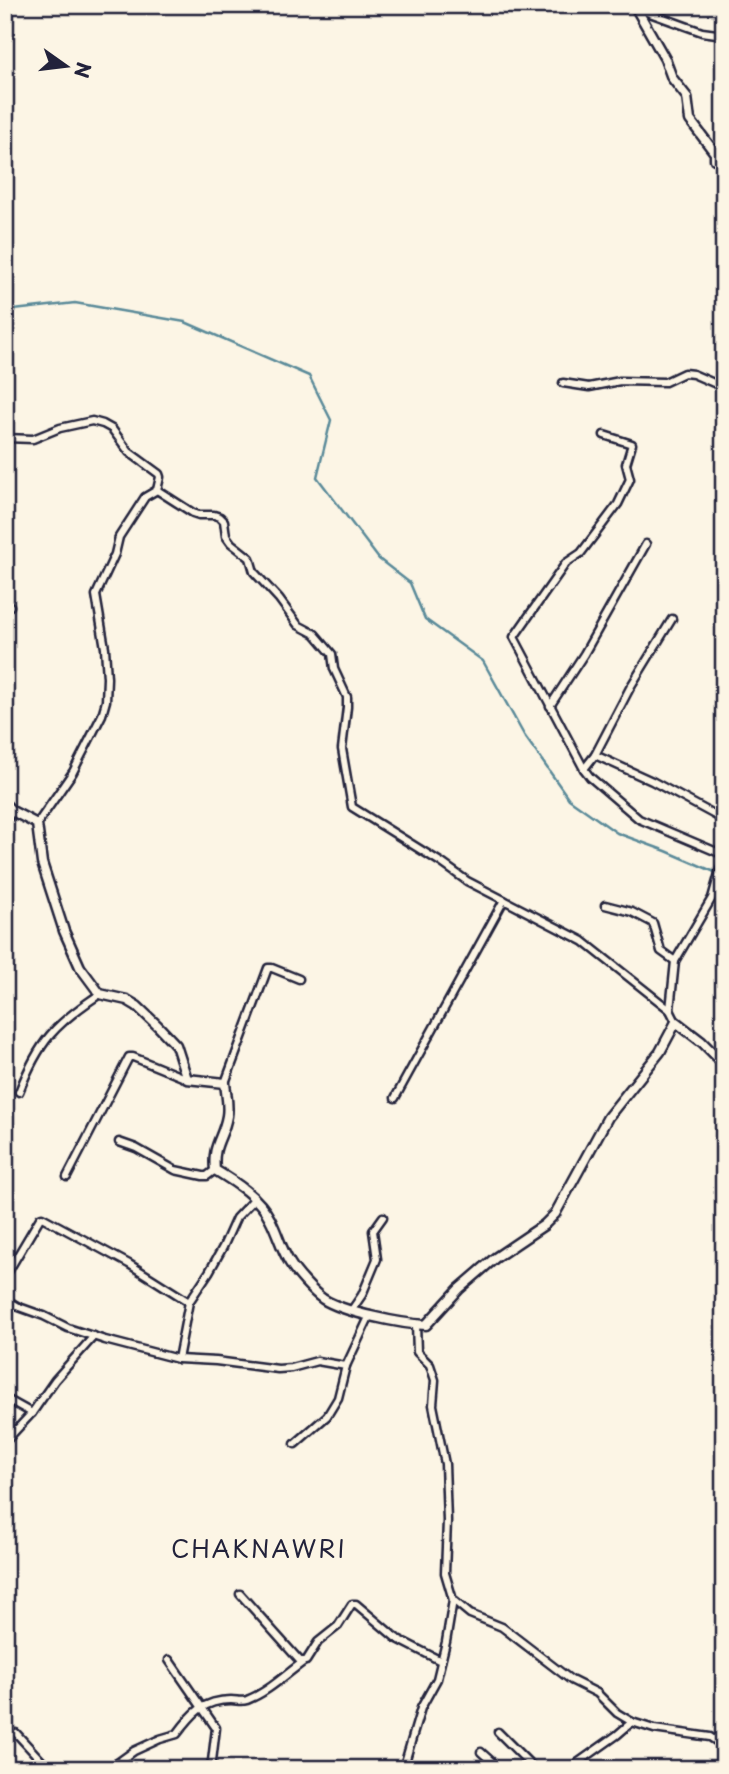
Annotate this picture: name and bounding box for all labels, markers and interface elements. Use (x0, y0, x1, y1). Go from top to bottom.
north arrow (32, 32, 102, 102)
text: N (68, 60, 99, 81)
district label: CHAKNAWRI (171, 1530, 347, 1566)

